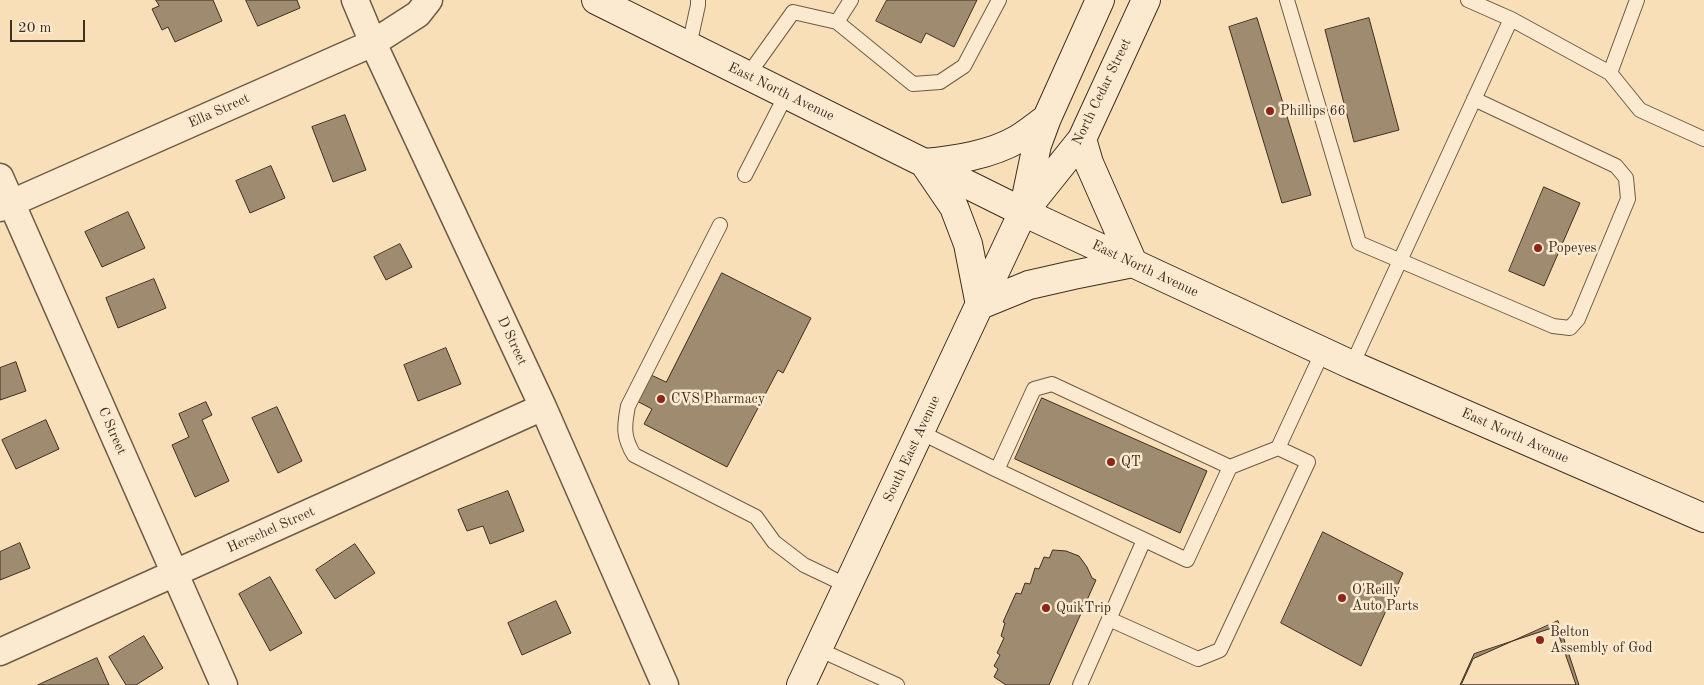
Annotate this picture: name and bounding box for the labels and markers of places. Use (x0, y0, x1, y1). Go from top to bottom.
place label: Phillips 66 (1280, 103, 1346, 119)
marker: Phillips 66 (1264, 105, 1276, 117)
place label: Popeyes (1548, 240, 1597, 256)
marker: Popeyes (1532, 242, 1544, 254)
place label: CVS Pharmacy (671, 391, 765, 407)
marker: CVS Pharmacy (655, 393, 667, 405)
place label: QT (1121, 454, 1141, 470)
marker: QT (1105, 456, 1117, 468)
place label: O'Reilly Auto Parts (1352, 582, 1418, 614)
marker: O'Reilly Auto Parts (1336, 592, 1348, 604)
place label: QuikTrip (1056, 600, 1111, 616)
marker: QuikTrip (1040, 602, 1052, 614)
place label: Belton Assembly of God (1550, 624, 1653, 656)
marker: Belton Assembly of God (1534, 634, 1546, 646)

